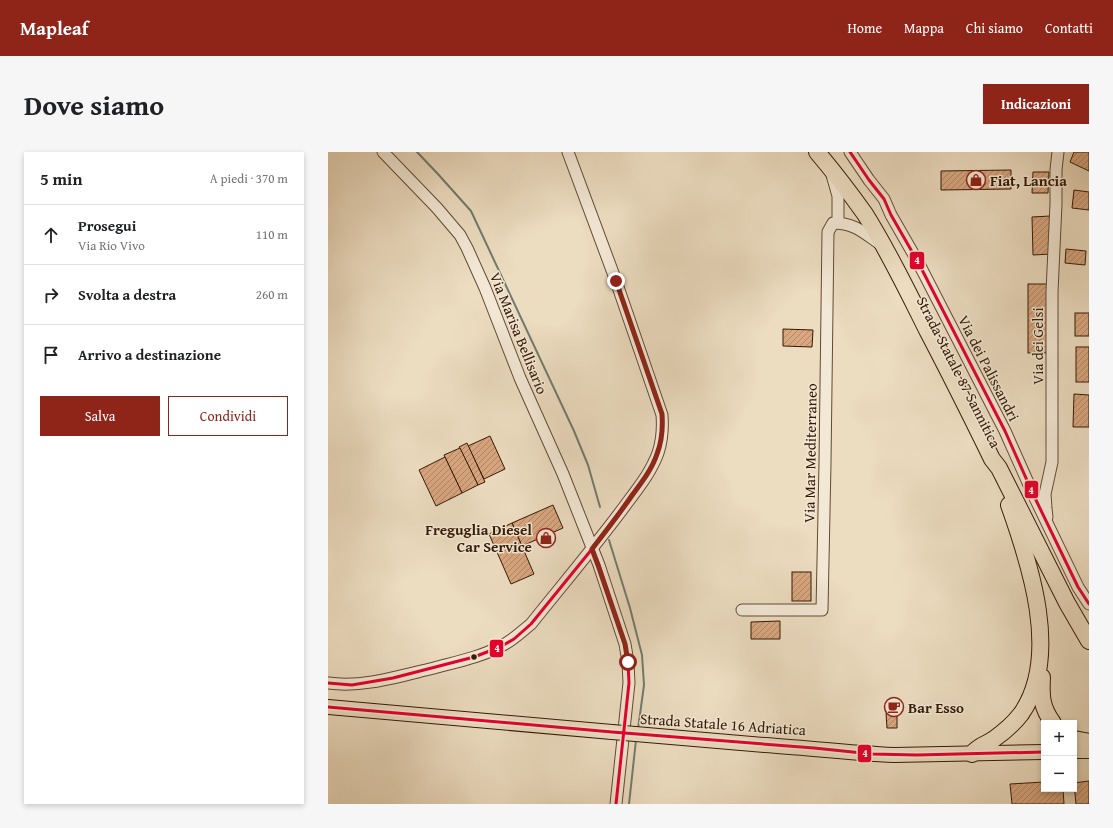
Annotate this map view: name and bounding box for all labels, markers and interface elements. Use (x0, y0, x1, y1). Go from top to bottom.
text: Mapleaf (20, 14, 89, 42)
text: Home (848, 18, 882, 38)
text: Mappa (904, 18, 944, 38)
text: Chi siamo (966, 18, 1023, 38)
text: Contatti (1045, 18, 1093, 38)
text: Dove siamo (24, 84, 164, 125)
button: Indicazioni (983, 84, 1089, 124)
text: 5 min (40, 166, 82, 191)
text: A piedi · 370 m (210, 169, 288, 188)
shop icon: Fiat, Lancia (965, 169, 987, 191)
place label: Fiat, Lancia (990, 170, 1067, 191)
text: Prosegui (78, 215, 136, 236)
icon: ahead (40, 224, 62, 246)
text: 110 m (256, 225, 288, 244)
text: Via Rio Vivo (78, 236, 145, 255)
line badge: 4 (909, 251, 925, 270)
text: 4 (914, 252, 920, 268)
street label: Via Marisa Bellisario (485, 269, 553, 397)
route end (607, 272, 625, 290)
icon: right (40, 284, 62, 306)
text: Svolta a destra (78, 284, 176, 305)
text: 260 m (256, 285, 288, 304)
street label: Strada Statale 87 Sannitica (912, 293, 1006, 451)
street label: Via dei Gelsi (1027, 307, 1048, 385)
street label: Via dei Palissandri (953, 311, 1025, 425)
icon: arrive (40, 344, 62, 366)
text: Arrivo a destinazione (78, 344, 221, 365)
street label: Via Mar Mediterraneo (798, 383, 822, 523)
button: Salva (40, 396, 160, 436)
button: Condividi (168, 396, 288, 436)
line badge: 4 (1024, 480, 1039, 499)
text: 4 (1028, 482, 1034, 498)
place label: Freguglia Diesel Car Service (425, 519, 532, 557)
shop icon: Freguglia Diesel Car Service (535, 527, 557, 549)
line badge: 4 (489, 639, 504, 658)
text: 4 (494, 640, 500, 656)
unlabelled marker (469, 652, 479, 662)
route start (619, 653, 637, 671)
cafe icon: Bar Esso (883, 696, 905, 718)
place label: Bar Esso (908, 697, 964, 718)
street label: Strada Statale 16 Adriatica (639, 708, 807, 740)
map controls (1041, 720, 1077, 792)
button: + (1041, 720, 1077, 756)
line badge: 4 (857, 744, 872, 763)
text: 4 (862, 745, 868, 761)
button: − (1041, 756, 1077, 792)

